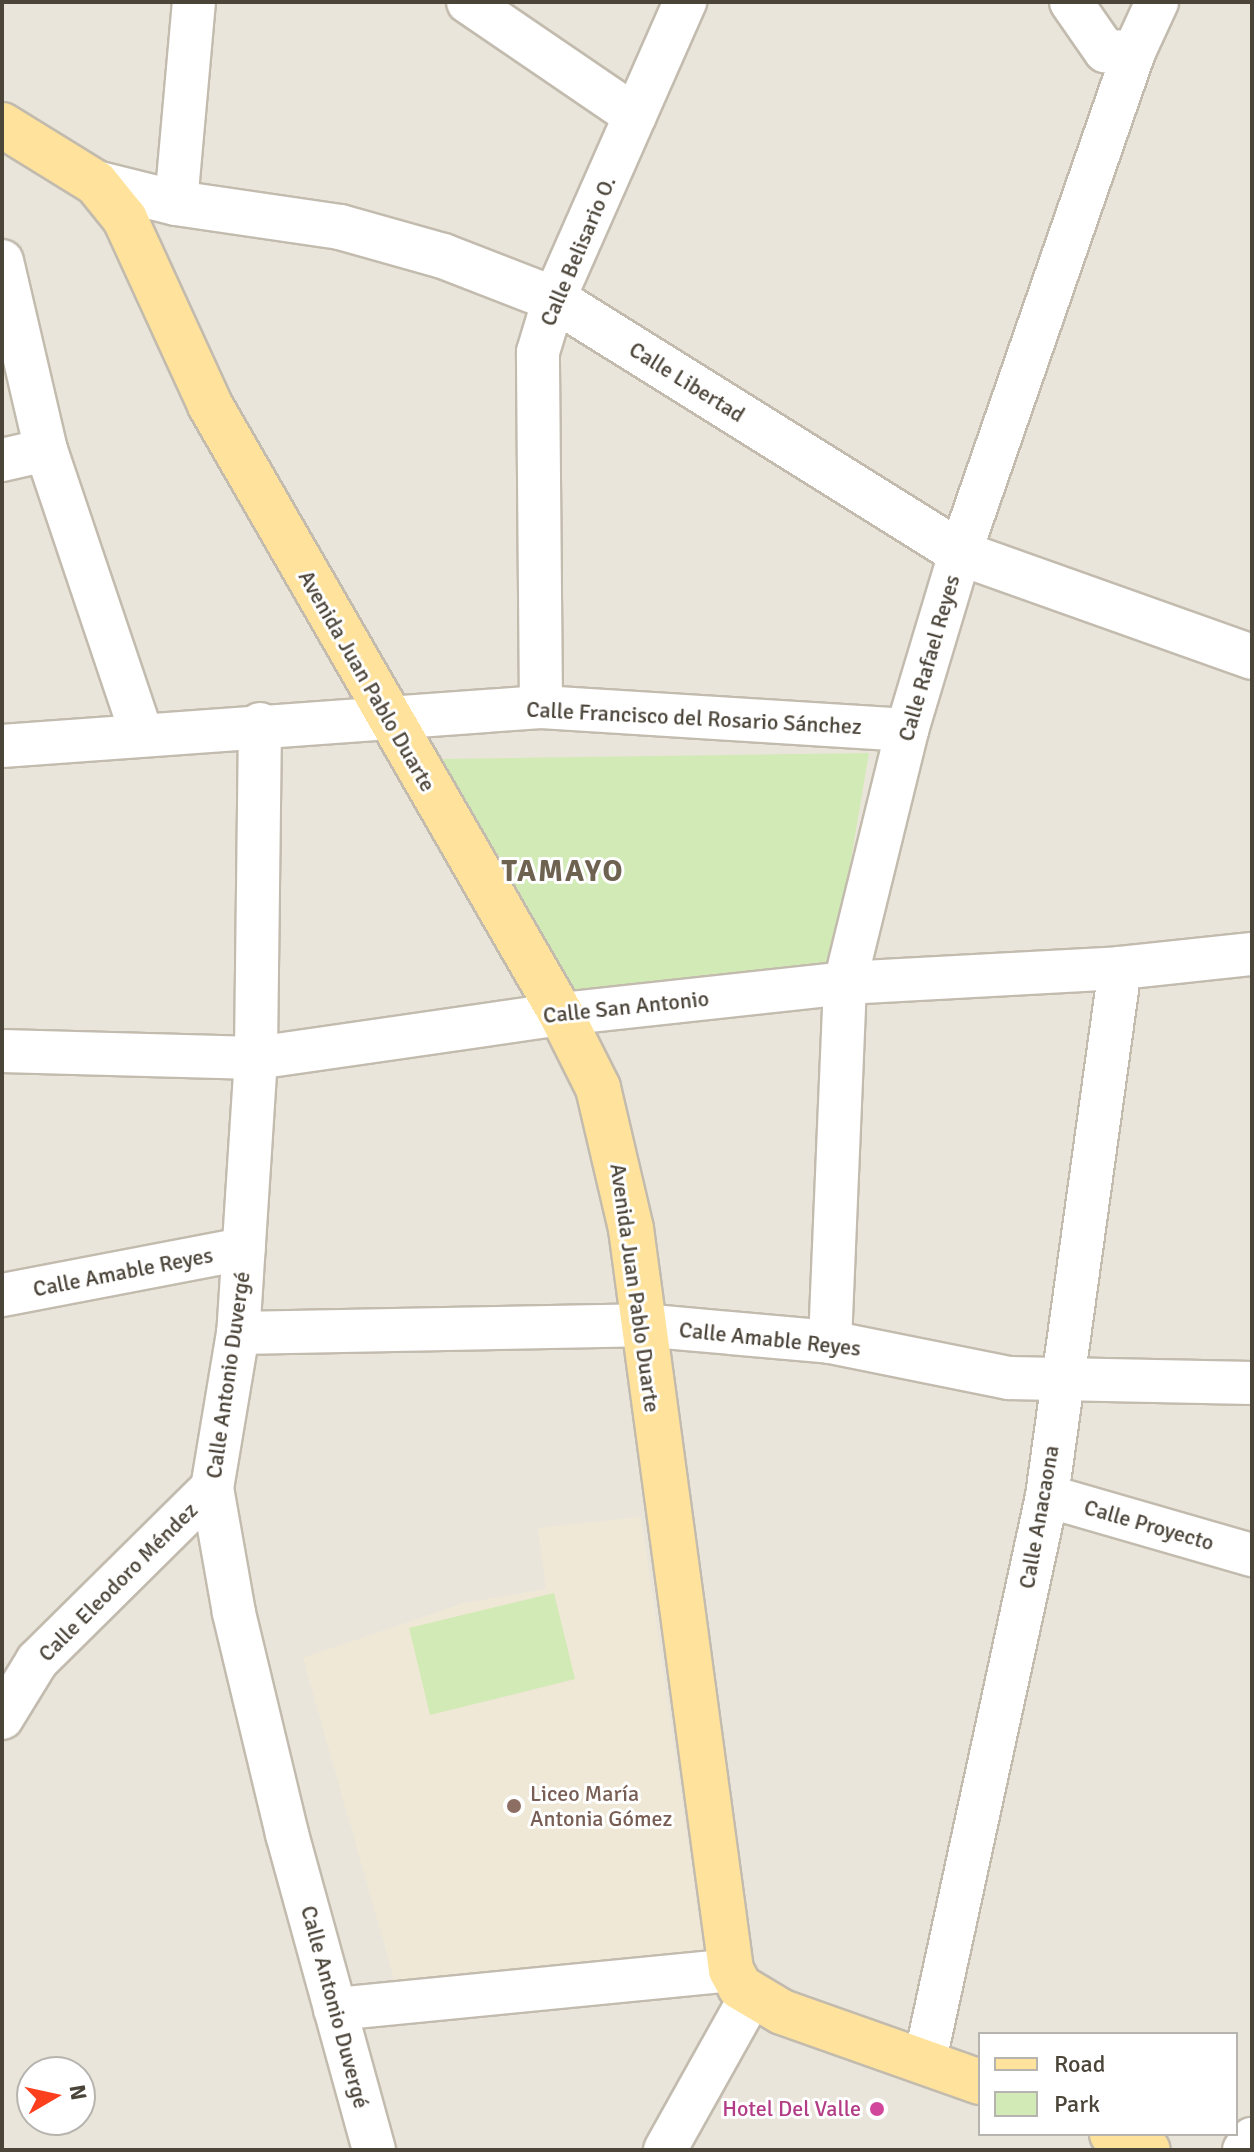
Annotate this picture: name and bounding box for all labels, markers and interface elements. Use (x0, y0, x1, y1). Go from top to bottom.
street label: Calle Belisario O. (535, 172, 621, 330)
street label: Calle Libertad (624, 336, 750, 428)
street label: Avenida Juan Pablo Duarte (293, 566, 441, 796)
street label: Calle Rafael Reyes (893, 572, 965, 744)
street label: Calle Francisco del Rosario Sánchez (526, 696, 862, 740)
district label: TAMAYO (501, 854, 625, 890)
street label: Calle San Antonio (542, 985, 710, 1029)
street label: Avenida Juan Pablo Duarte (604, 1162, 666, 1414)
street label: Calle Amable Reyes (31, 1242, 215, 1302)
street label: Calle Antonio Duvergé (200, 1270, 256, 1480)
street label: Calle Amable Reyes (678, 1316, 862, 1362)
street label: Calle Anacaona (1013, 1443, 1065, 1591)
street label: Calle Proyecto (1081, 1494, 1217, 1556)
street label: Calle Eleodoro Méndez (33, 1497, 203, 1667)
place label: Liceo María Antonia Gómez (530, 1780, 672, 1832)
marker: Liceo María Antonia Gómez (505, 1797, 523, 1815)
street label: Calle Antonio Duvergé (295, 1903, 375, 2111)
legend (978, 2032, 1238, 2136)
text: Road (1054, 2049, 1105, 2079)
north arrow (16, 2056, 96, 2136)
text: N (64, 2083, 93, 2102)
text: Park (1054, 2089, 1100, 2119)
place label: Hotel Del Valle (722, 2096, 861, 2122)
marker: Hotel Del Valle (868, 2100, 886, 2118)

